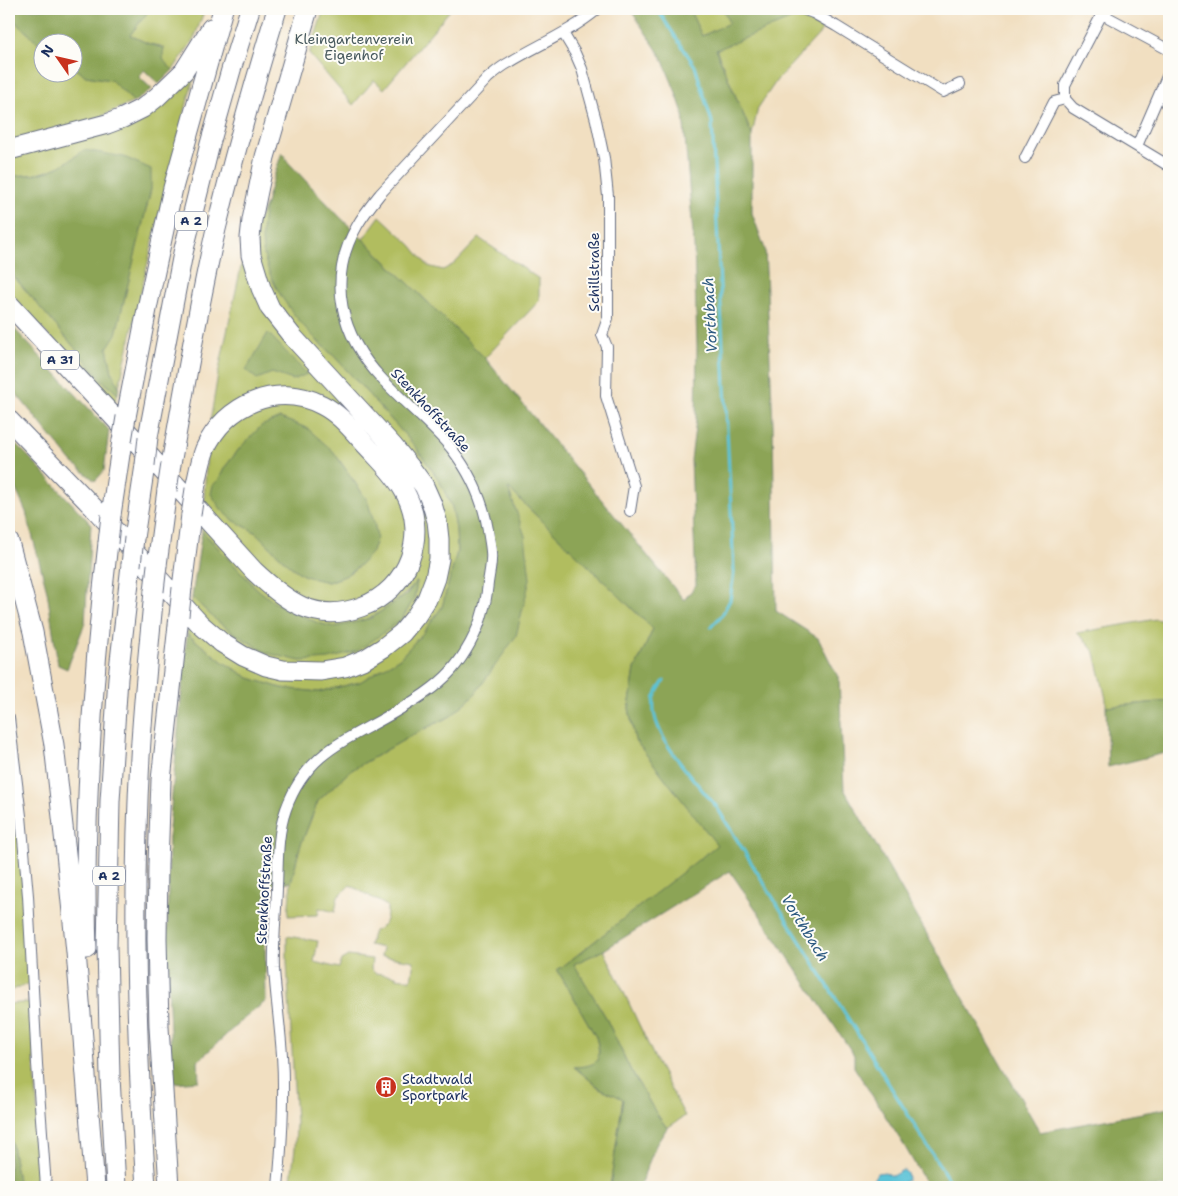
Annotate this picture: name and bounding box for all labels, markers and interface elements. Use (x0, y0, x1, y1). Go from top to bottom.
park label: Kleingartenverein Eigenhof (295, 30, 414, 64)
north arrow (32, 32, 82, 82)
text: N (37, 41, 58, 60)
road number: A 2 (175, 212, 207, 230)
street label: Schillstraße (585, 232, 603, 312)
water label: Vorthbach (698, 277, 722, 353)
road number: A 31 (41, 350, 79, 370)
street label: Stenkhoffstraße (387, 364, 475, 456)
street label: Stenkhoffstraße (252, 835, 276, 945)
road number: A 2 (93, 866, 125, 886)
water label: Vorthbach (776, 891, 834, 965)
place label: Stadtwald Sportpark (402, 1070, 472, 1104)
building icon: Stadtwald Sportpark (374, 1075, 398, 1099)

